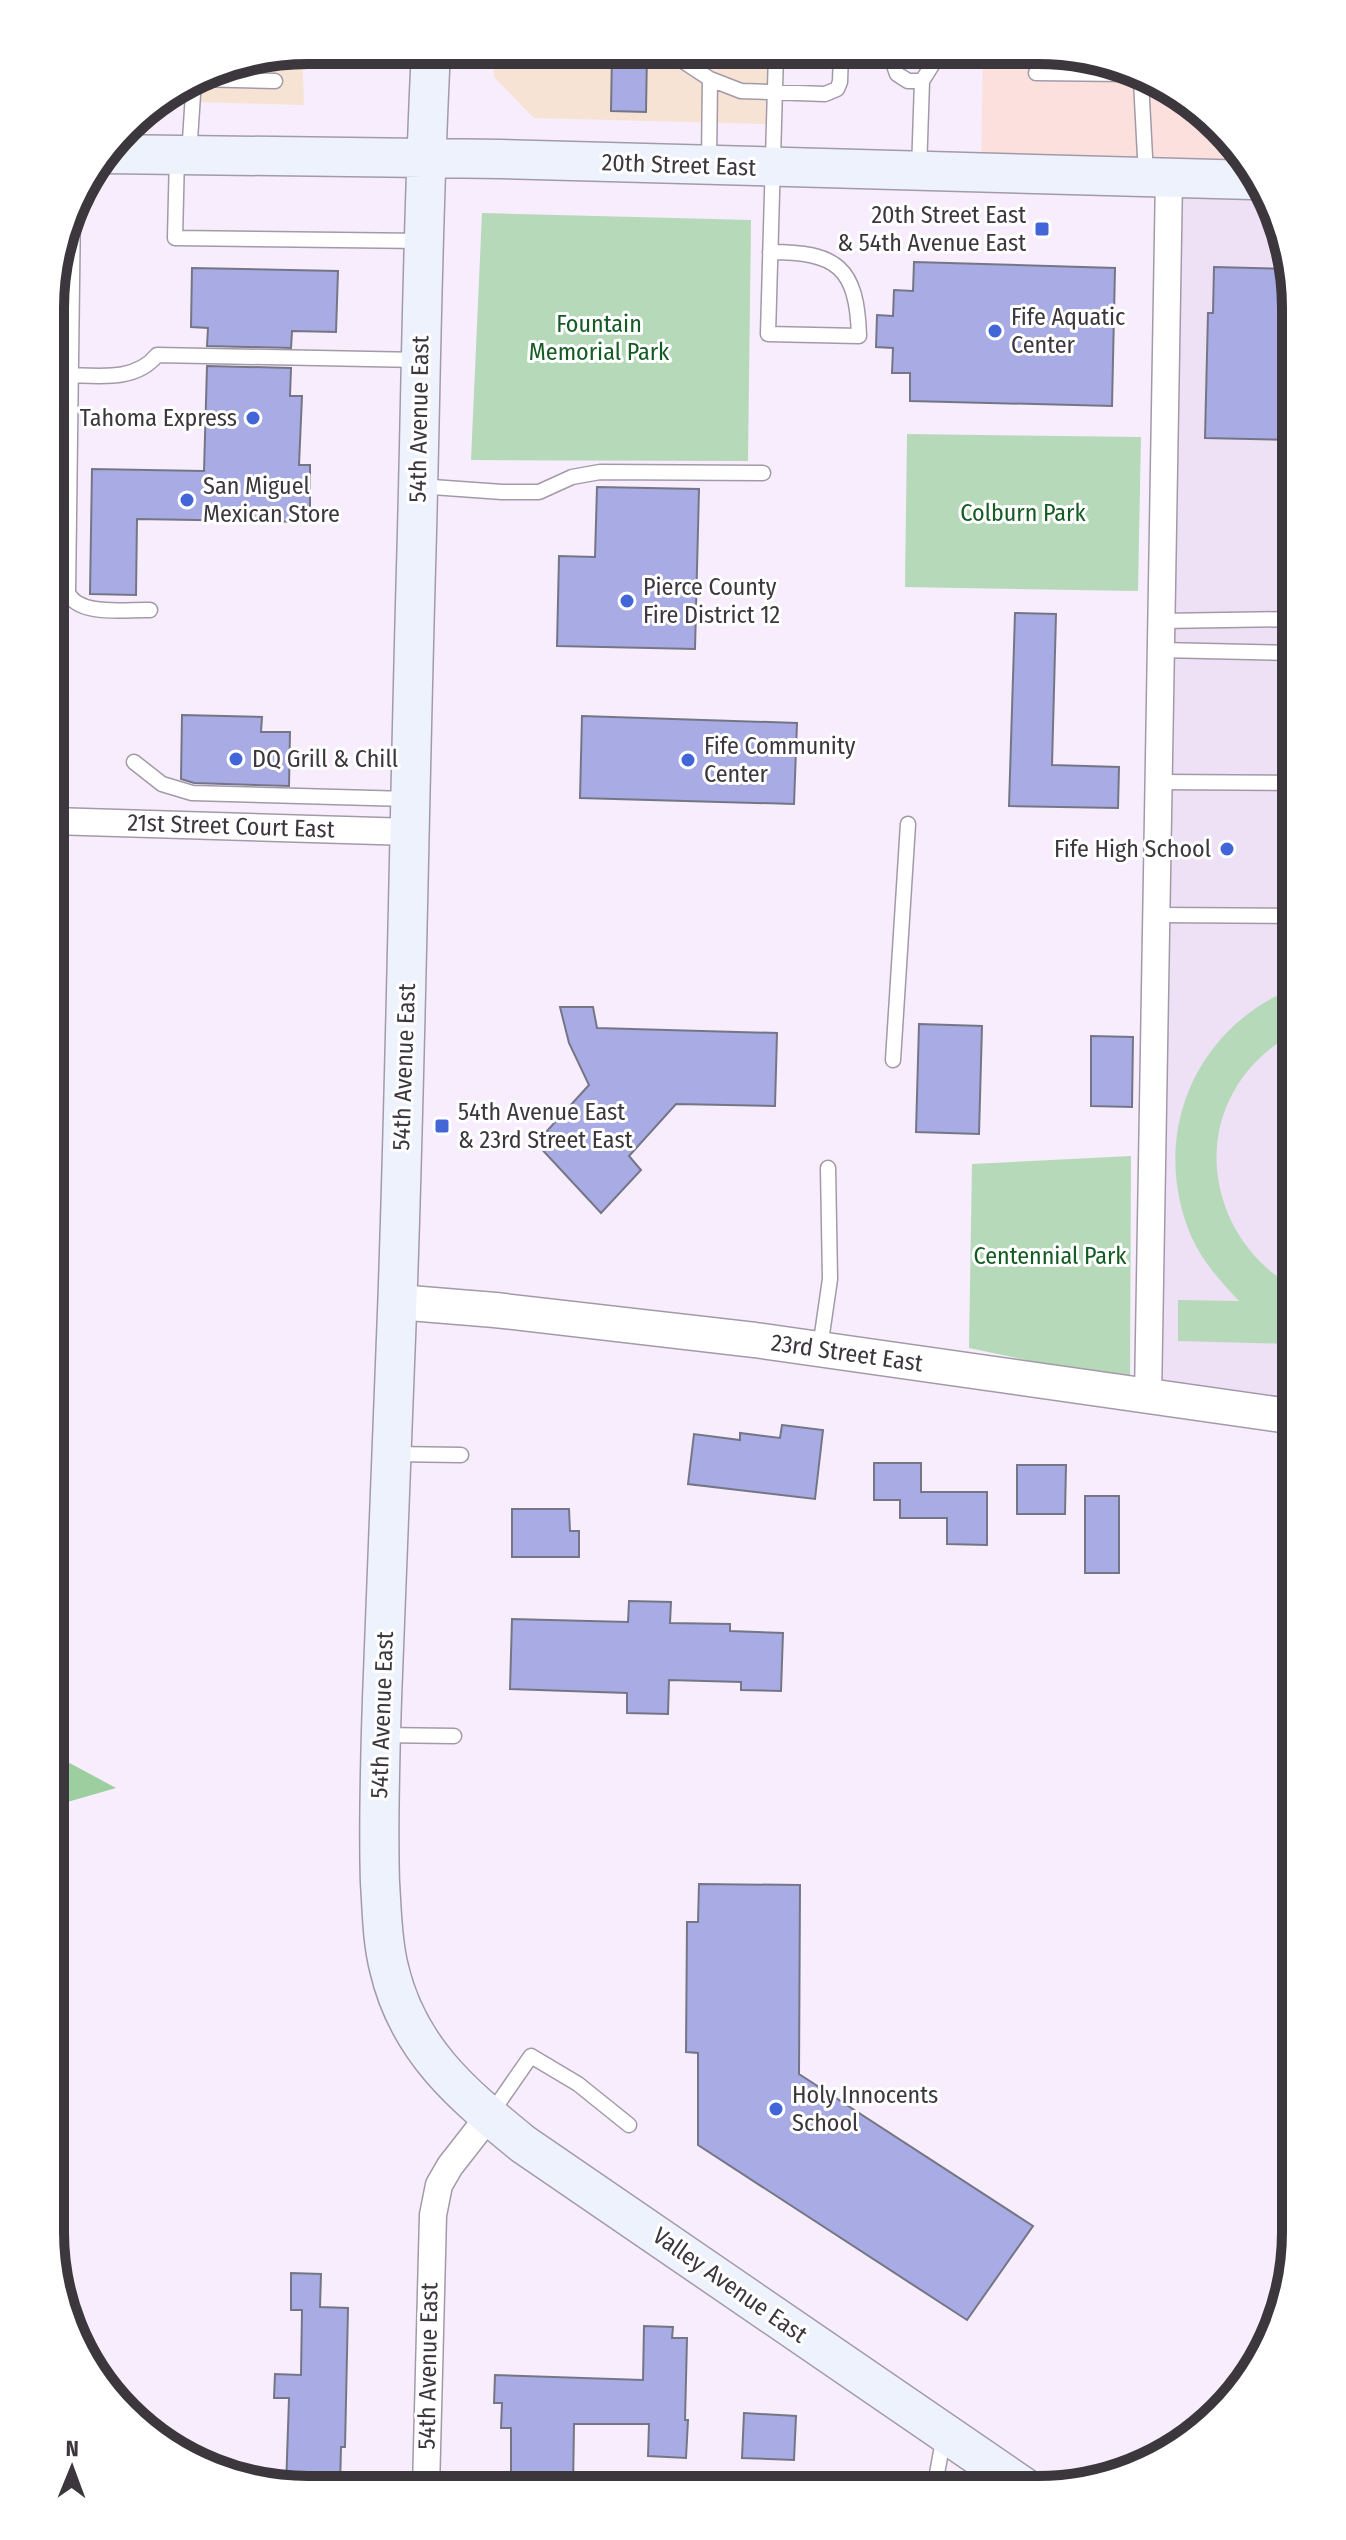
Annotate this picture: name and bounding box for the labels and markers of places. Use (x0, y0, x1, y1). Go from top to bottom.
place label: 20th Street East & 54th Avenue East (837, 201, 1026, 257)
marker: 20th Street East & 54th Avenue East (1033, 220, 1051, 238)
place label: Fife Aquatic Center (1011, 303, 1125, 359)
marker: Fife Aquatic Center (986, 322, 1004, 340)
place label: Tahoma Express (80, 404, 237, 432)
marker: Tahoma Express (244, 409, 262, 427)
place label: San Miguel Mexican Store (203, 472, 340, 528)
marker: San Miguel Mexican Store (178, 491, 196, 509)
place label: Pierce County Fire District 12 (643, 573, 780, 629)
marker: Pierce County Fire District 12 (618, 592, 636, 610)
place label: Fife Community Center (704, 732, 856, 788)
place label: DQ Grill & Chill (252, 745, 398, 773)
marker: DQ Grill & Chill (227, 750, 245, 768)
marker: Fife Community Center (679, 751, 697, 769)
place label: Fife High School (1054, 835, 1211, 863)
marker: Fife High School (1218, 840, 1236, 858)
place label: 54th Avenue East & 23rd Street East (458, 1098, 633, 1154)
marker: 54th Avenue East & 23rd Street East (433, 1117, 451, 1135)
place label: Holy Innocents School (792, 2081, 938, 2137)
marker: Holy Innocents School (767, 2100, 785, 2118)

